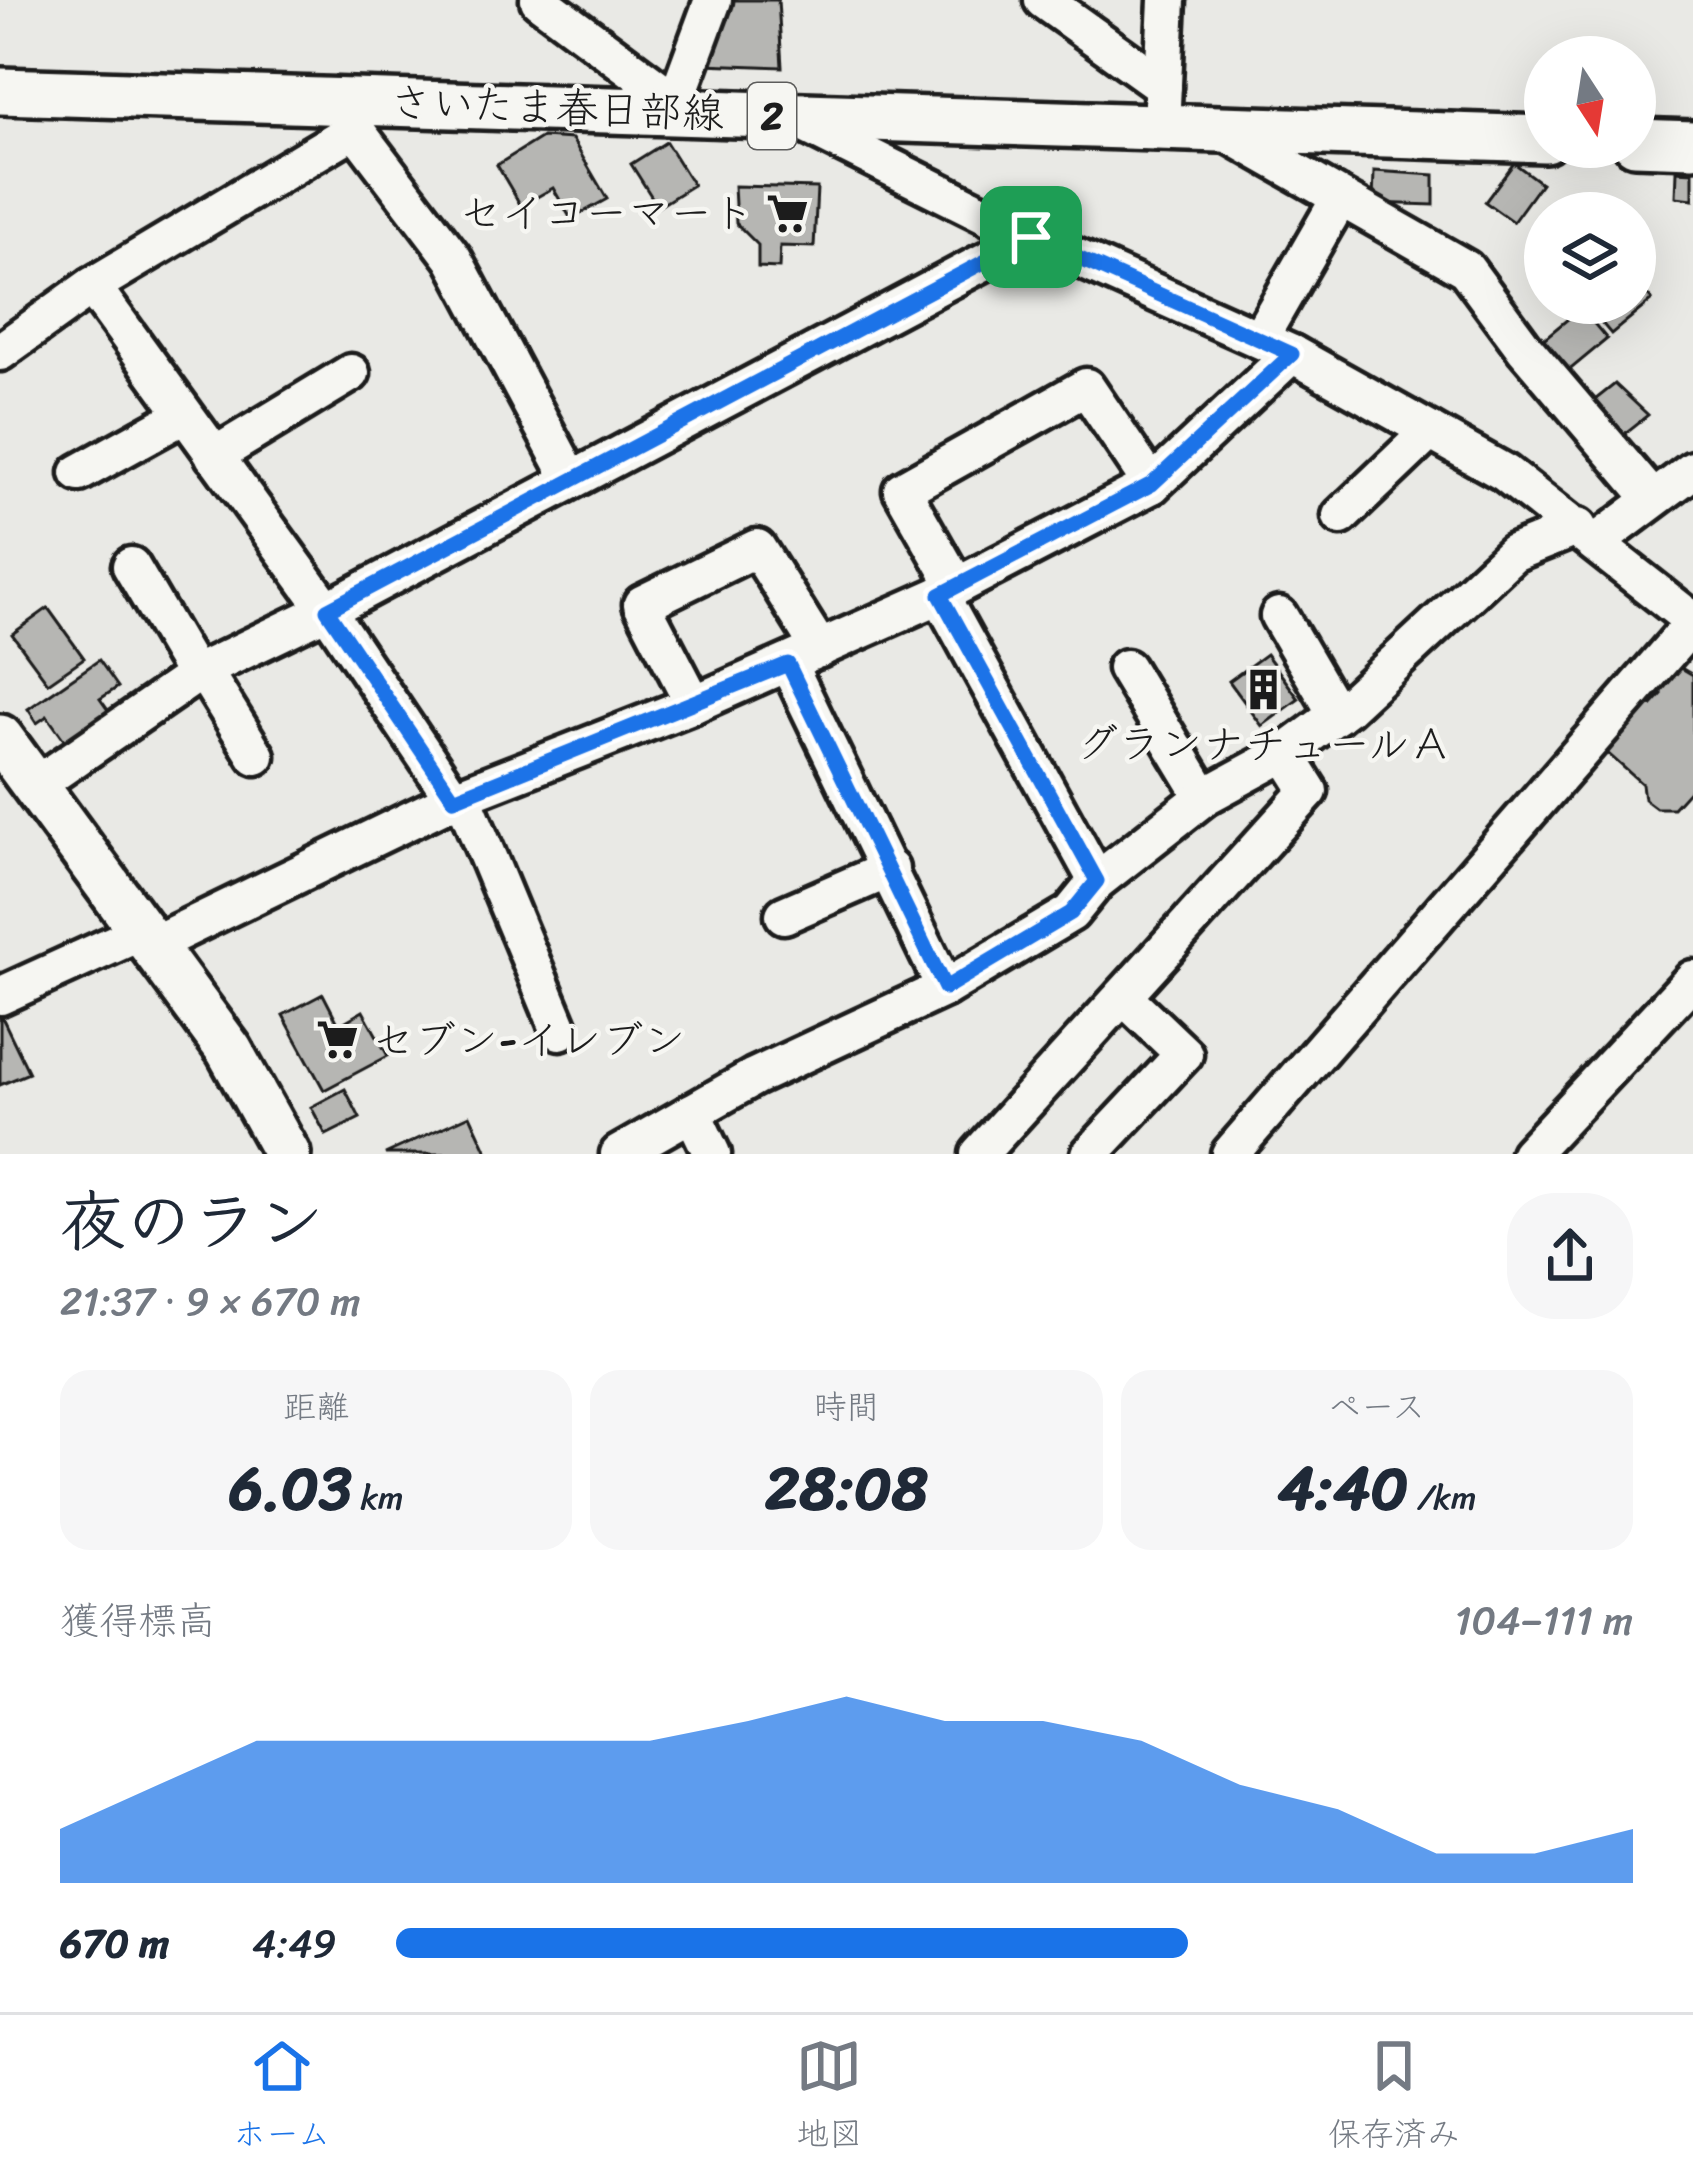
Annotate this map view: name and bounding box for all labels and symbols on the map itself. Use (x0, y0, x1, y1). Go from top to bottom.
north arrow (1524, 36, 1656, 168)
street label: さいたま春日部線 (389, 65, 725, 151)
road number: 2 (748, 83, 796, 149)
place label: セイコーマート (459, 176, 754, 250)
pin (980, 186, 1082, 288)
supermarket icon: セイコーマート (765, 190, 811, 236)
building icon: グランナチュールＡ (1241, 667, 1287, 713)
place label: グランナチュールＡ (1076, 707, 1452, 781)
place label: セブン-イレブン (372, 1003, 686, 1077)
supermarket icon: セブン-イレブン (315, 1017, 361, 1063)

